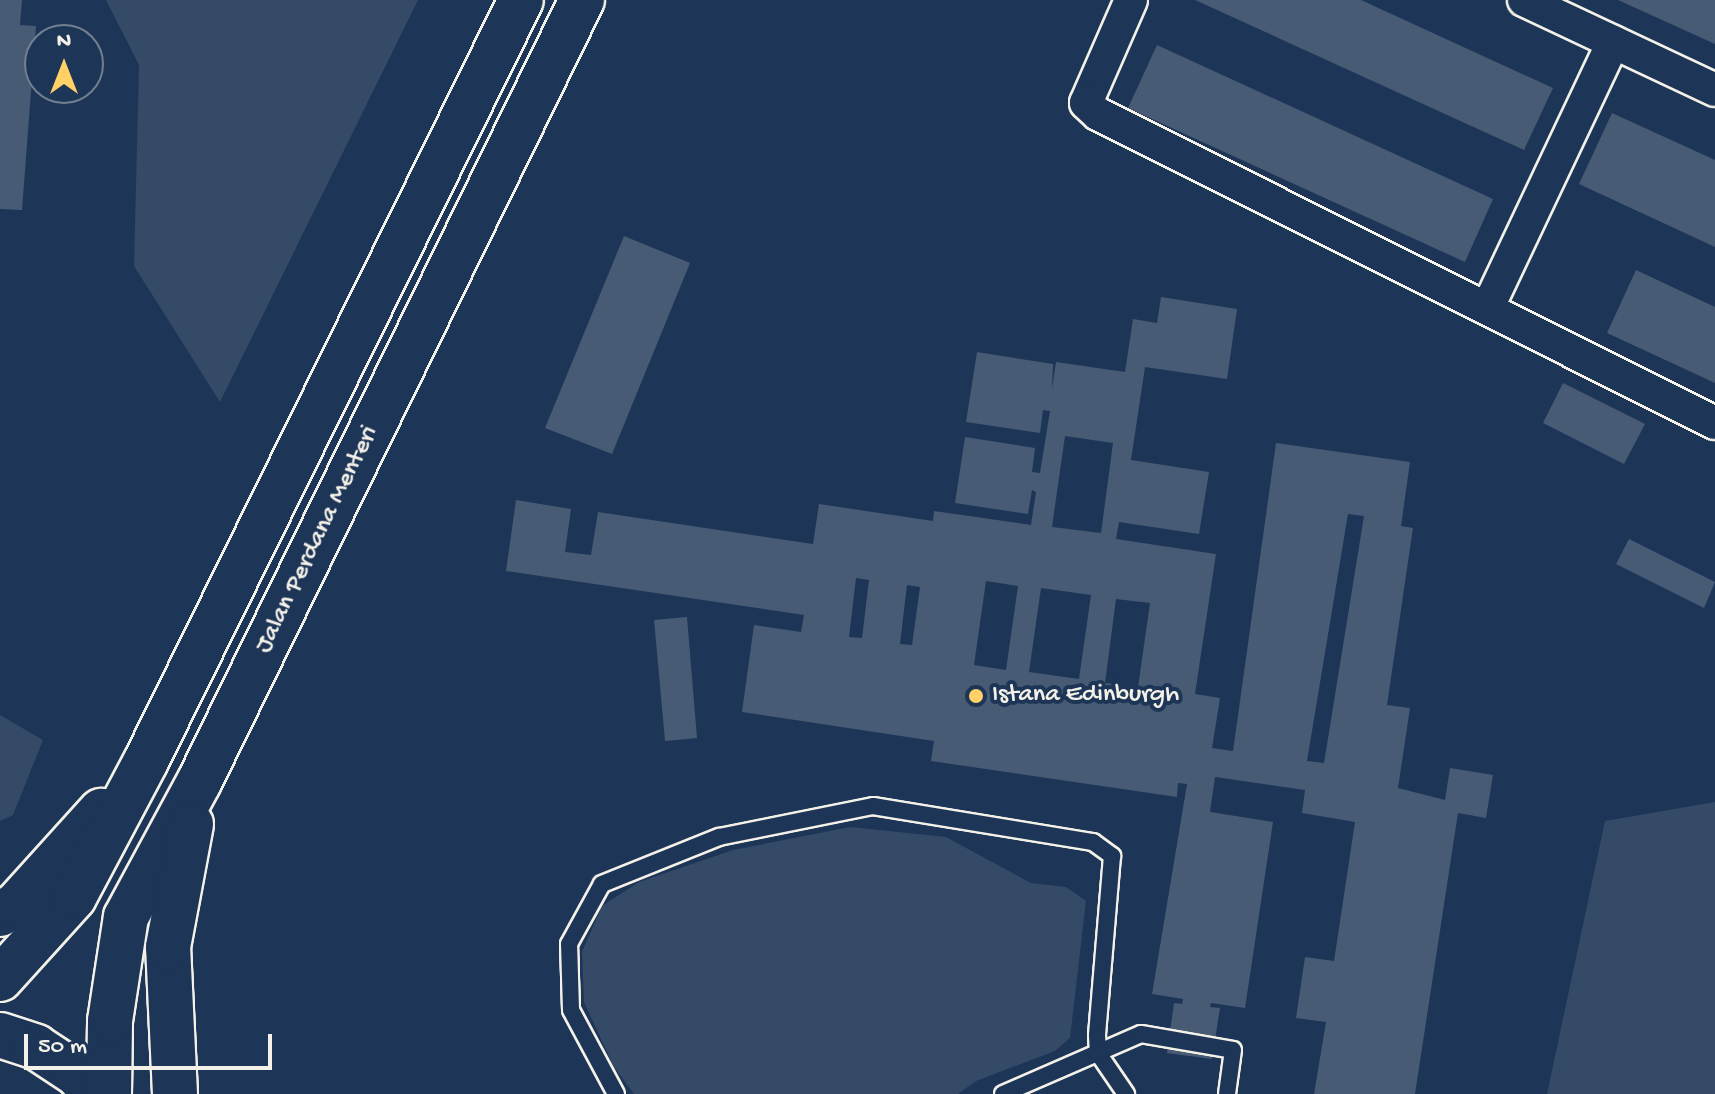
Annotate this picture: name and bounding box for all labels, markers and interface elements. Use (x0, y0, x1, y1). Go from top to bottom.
north arrow (24, 24, 104, 104)
text: N (57, 29, 71, 55)
street label: Jalan Perdana Menteri (249, 421, 387, 659)
place label: Istana Edinburgh (992, 680, 1179, 712)
marker: Istana Edinburgh (967, 687, 985, 705)
scale bar (28, 1018, 276, 1068)
text: 50 m (38, 1033, 87, 1062)

